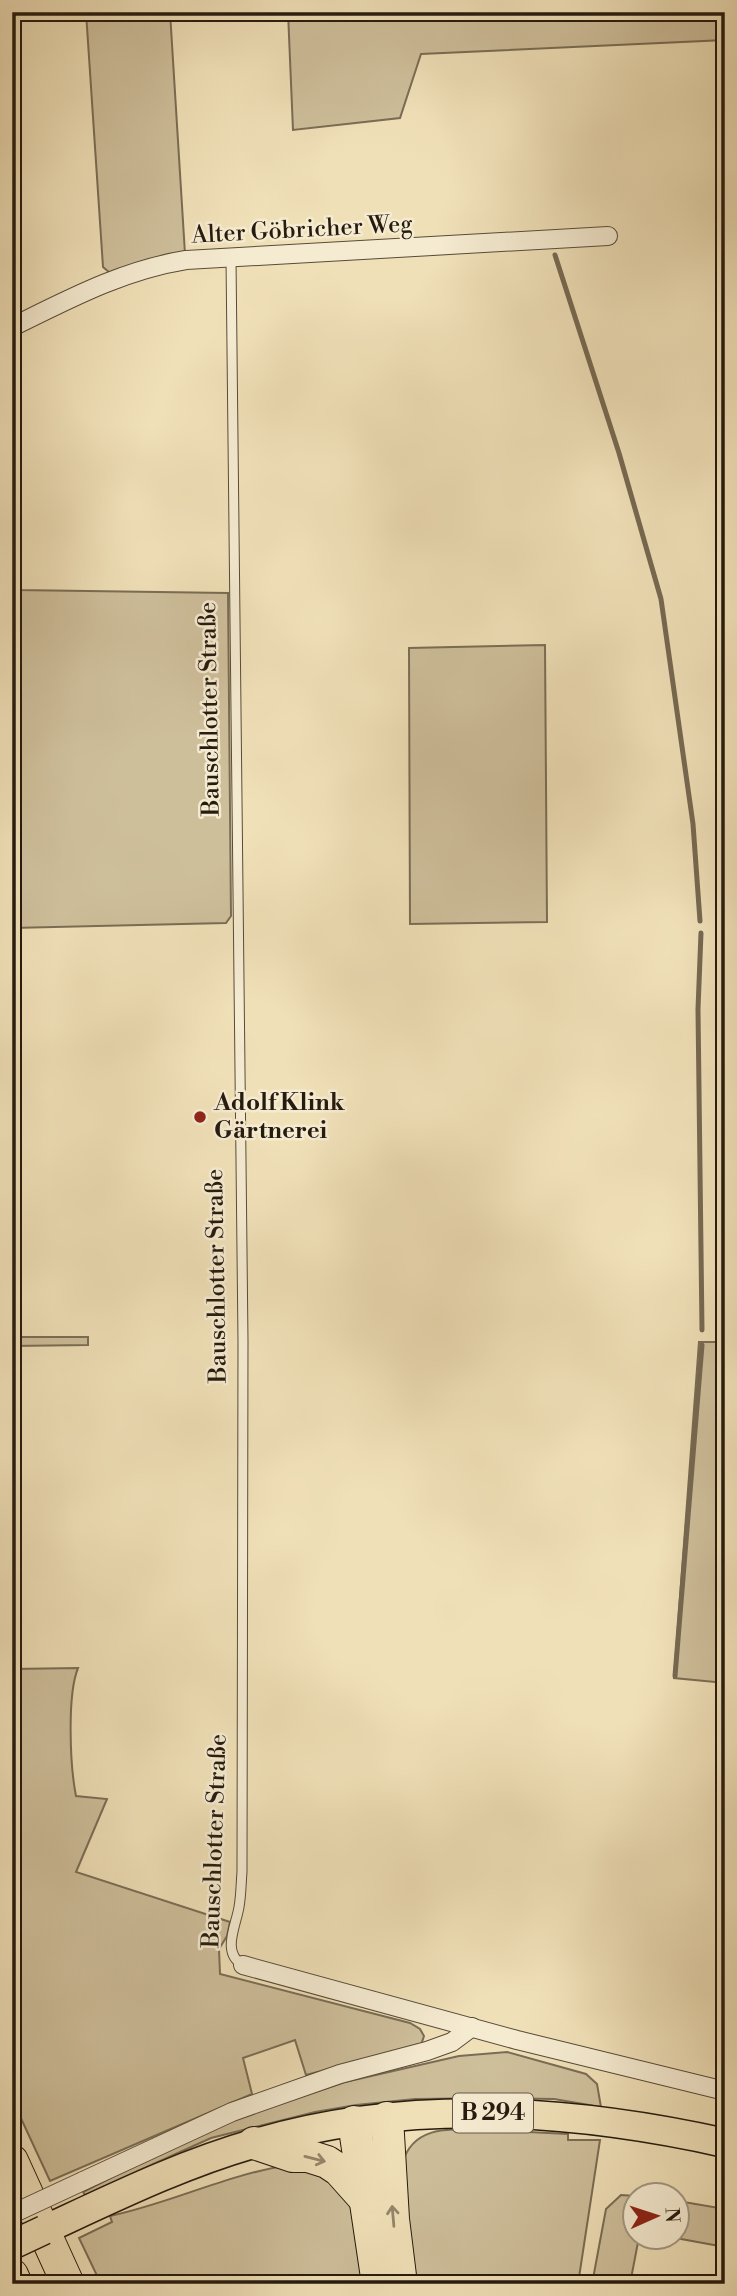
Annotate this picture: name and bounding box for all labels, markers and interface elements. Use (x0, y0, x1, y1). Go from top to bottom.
street label: Alter Göbricher Weg (190, 209, 414, 251)
street label: Bauschlotter Straße (193, 602, 227, 817)
place label: Adolf Klink Gärtnerei (213, 1088, 346, 1146)
marker: Adolf Klink Gärtnerei (192, 1109, 208, 1125)
street label: Bauschlotter Straße (200, 1169, 234, 1384)
street label: Bauschlotter Straße (196, 1733, 234, 1950)
road number: B 294 (453, 2094, 533, 2132)
one-way arrow (304, 2153, 326, 2166)
north arrow (622, 2180, 692, 2250)
one-way arrow (386, 2205, 399, 2228)
text: N (660, 2207, 684, 2223)

